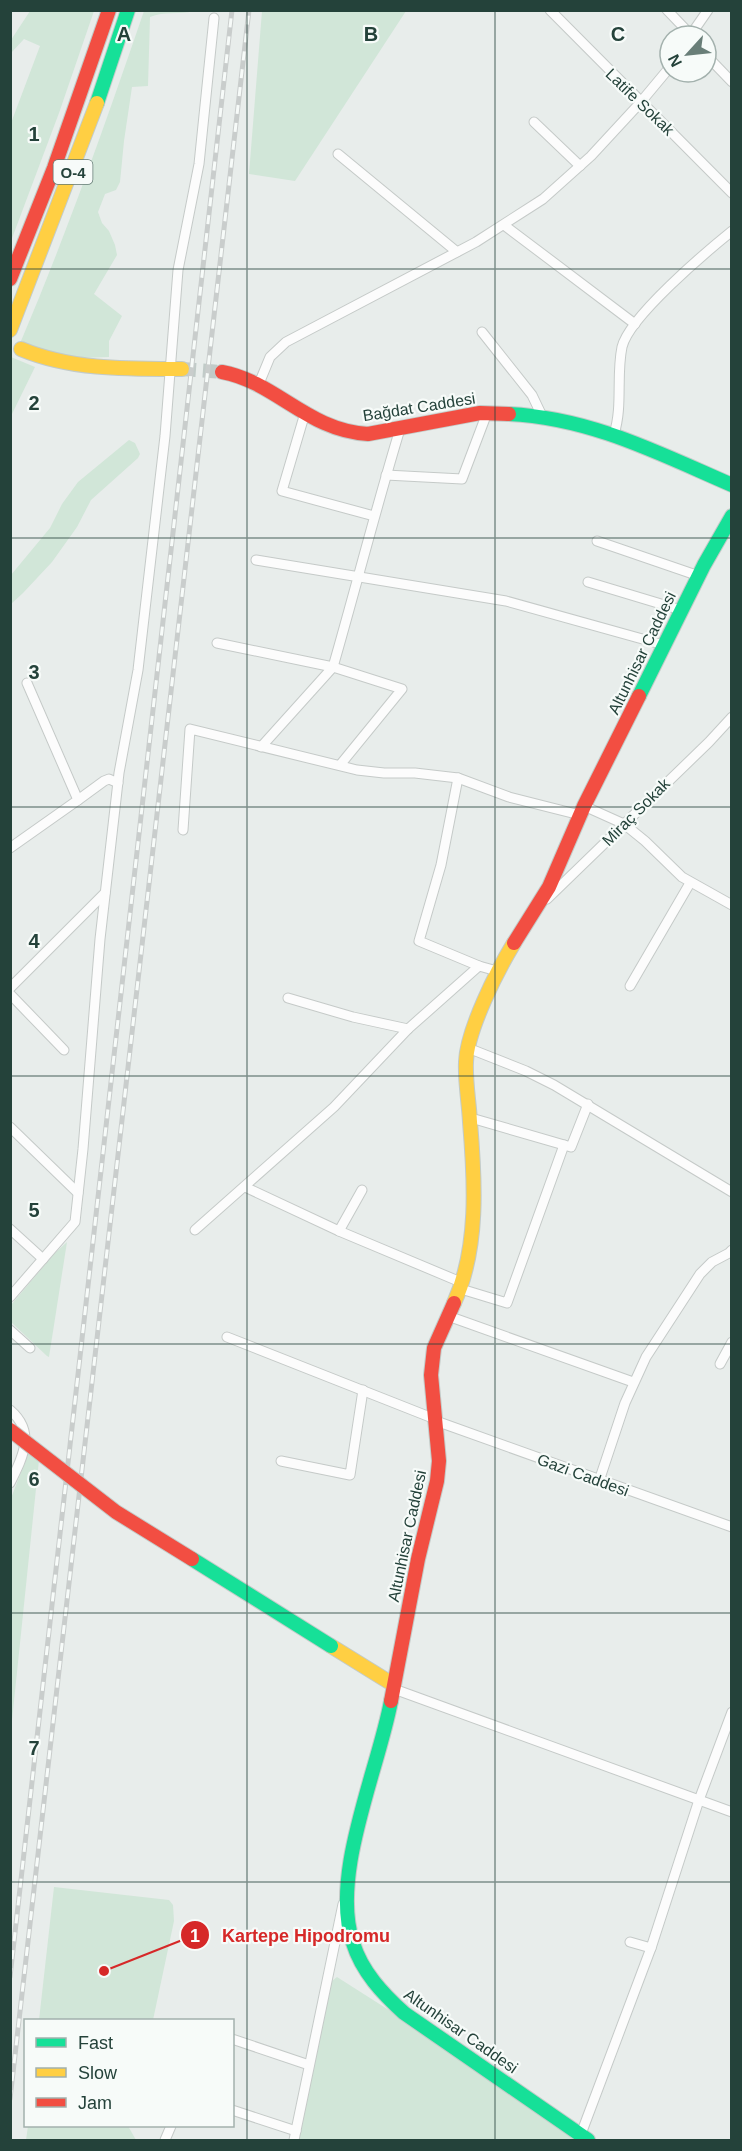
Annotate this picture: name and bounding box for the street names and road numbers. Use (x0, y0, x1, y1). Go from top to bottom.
street label: Latife Sokak (602, 65, 678, 139)
road number: O-4 (54, 160, 92, 184)
street label: Bağdat Caddesi (361, 390, 477, 424)
street label: Altunhisar Caddesi (605, 589, 679, 717)
street label: Miraç Sokak (599, 774, 674, 849)
street label: Gazi Caddesi (535, 1451, 631, 1499)
street label: Altunhisar Caddesi (385, 1469, 429, 1603)
street label: Altunhisar Caddesi (401, 1986, 521, 2076)

